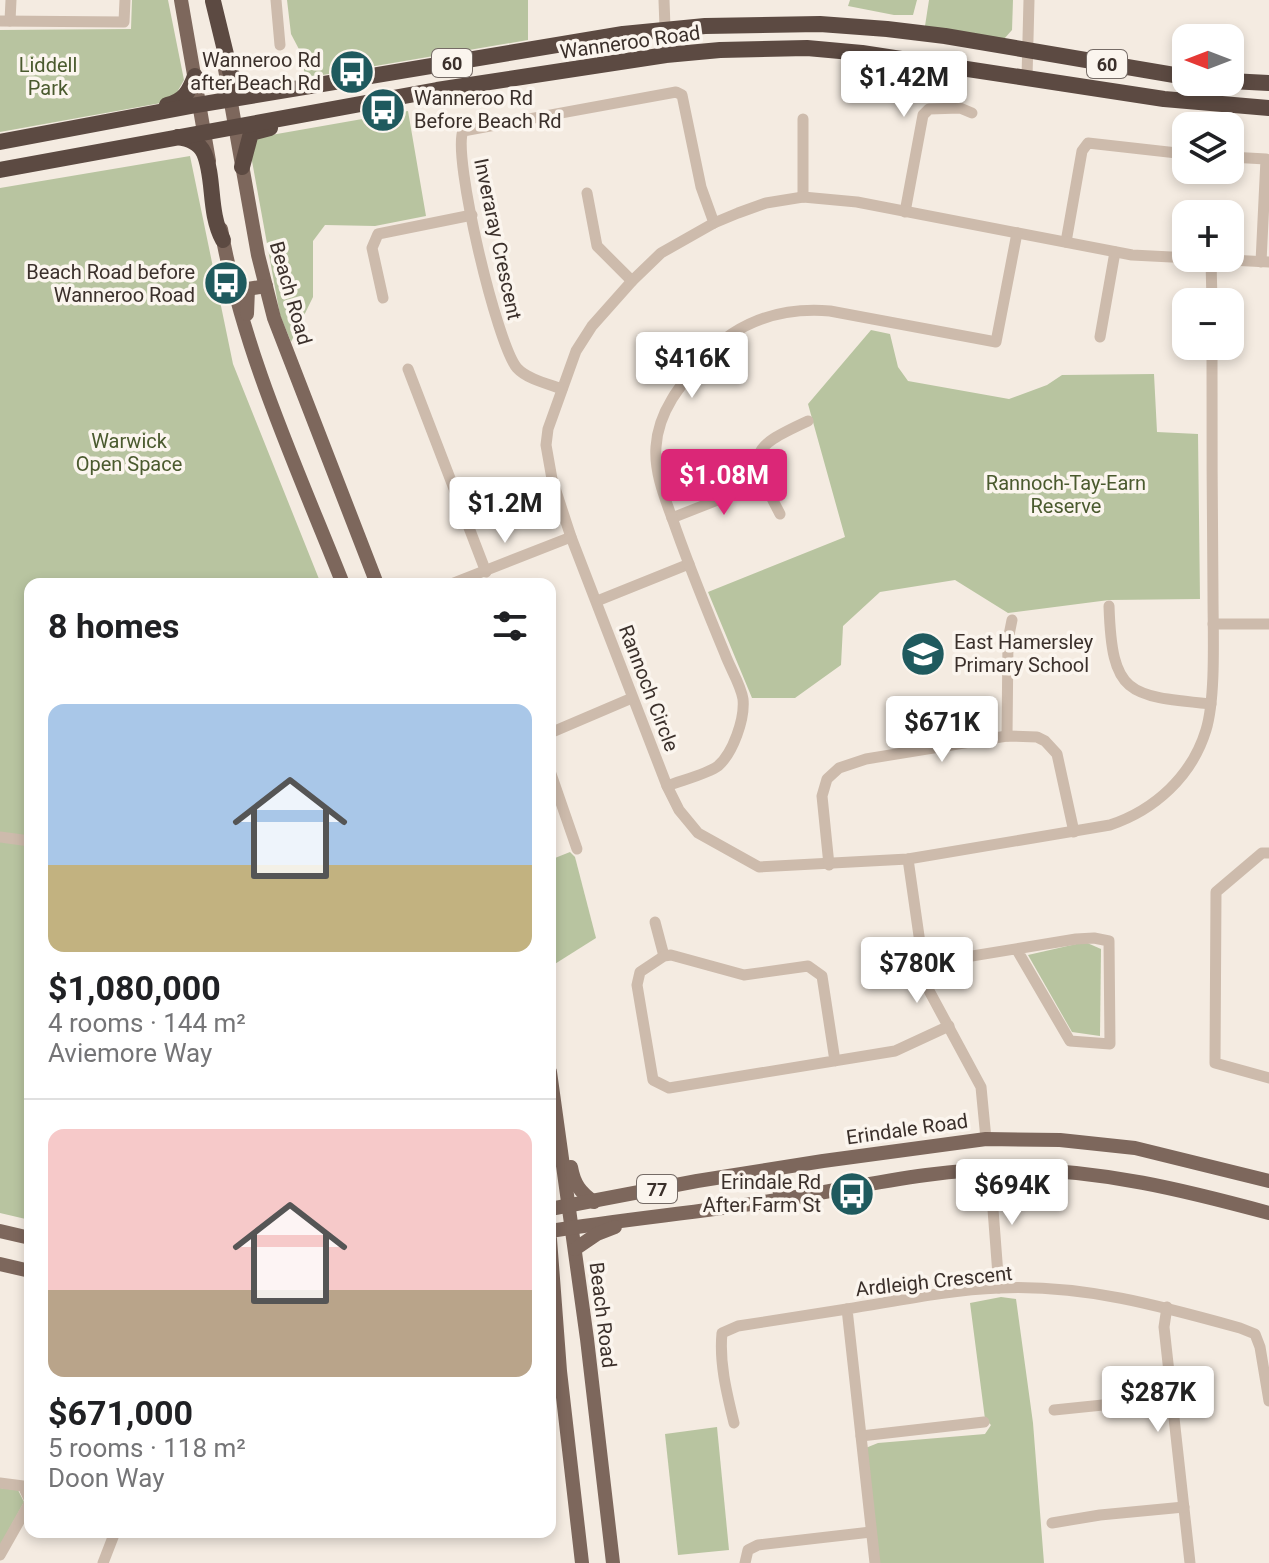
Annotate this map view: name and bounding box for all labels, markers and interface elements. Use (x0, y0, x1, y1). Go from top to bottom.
street label: Wanneroo Road (558, 20, 702, 64)
north arrow (1172, 24, 1244, 96)
map controls (1172, 24, 1244, 360)
place label: Wanneroo Rd after Beach Rd (190, 48, 321, 95)
bus stop icon: Wanneroo Rd after Beach Rd (328, 48, 376, 96)
road number: 60 (432, 49, 472, 77)
road number: 60 (1087, 50, 1127, 78)
pin: $1.42M (839, 51, 969, 119)
park label: Liddell Park (19, 53, 77, 100)
text: $1.42M (859, 62, 949, 92)
bus stop icon: Wanneroo Rd Before Beach Rd (359, 86, 407, 134)
place label: Wanneroo Rd Before Beach Rd (414, 86, 562, 133)
button: layers (1172, 112, 1244, 184)
street label: Inveraray Crescent (469, 156, 527, 322)
button: + (1172, 200, 1244, 272)
street label: Beach Road (265, 239, 317, 347)
bus stop icon: Beach Road before Wanneroo Road (202, 259, 250, 307)
place label: Beach Road before Wanneroo Road (26, 260, 195, 307)
button: − (1172, 288, 1244, 360)
pin: $416K (636, 332, 748, 400)
text: $416K (654, 343, 730, 373)
park label: Warwick Open Space (76, 429, 182, 476)
pin: $1.08M (659, 449, 789, 517)
text: $1.08M (679, 460, 769, 490)
park label: Rannoch-Tay-Earn Reserve (986, 471, 1146, 518)
pin: $1.2M (449, 477, 561, 545)
text: $1.2M (467, 488, 543, 518)
icon: filters (488, 604, 532, 648)
text: 8 homes (48, 606, 179, 646)
street label: Rannoch Circle (614, 621, 684, 755)
school or university icon: East Hamersley Primary School (899, 630, 947, 678)
place label: East Hamersley Primary School (954, 630, 1094, 677)
pin: $671K (886, 696, 998, 764)
text: $671K (904, 707, 980, 737)
icon: home (218, 756, 362, 900)
pin: $780K (861, 937, 973, 1005)
text: $780K (879, 948, 955, 978)
text: $1,080,000 (48, 968, 221, 1008)
text: 4 rooms · 144 m² (48, 1008, 246, 1038)
text: Aviemore Way (48, 1038, 212, 1068)
street label: Erindale Road (845, 1109, 969, 1149)
pin: $694K (956, 1159, 1068, 1227)
place label: Erindale Rd After Farm St (703, 1170, 821, 1217)
bus stop icon: Erindale Rd After Farm St (828, 1170, 876, 1218)
text: $694K (974, 1170, 1050, 1200)
road number: 77 (637, 1175, 677, 1203)
icon: home (218, 1181, 362, 1325)
street label: Beach Road (585, 1261, 621, 1369)
street label: Ardleigh Crescent (854, 1261, 1014, 1301)
pin: $287K (1102, 1366, 1214, 1434)
text: $287K (1120, 1377, 1196, 1407)
text: $671,000 (48, 1393, 193, 1433)
text: 5 rooms · 118 m² (48, 1433, 246, 1463)
text: Doon Way (48, 1463, 164, 1493)

